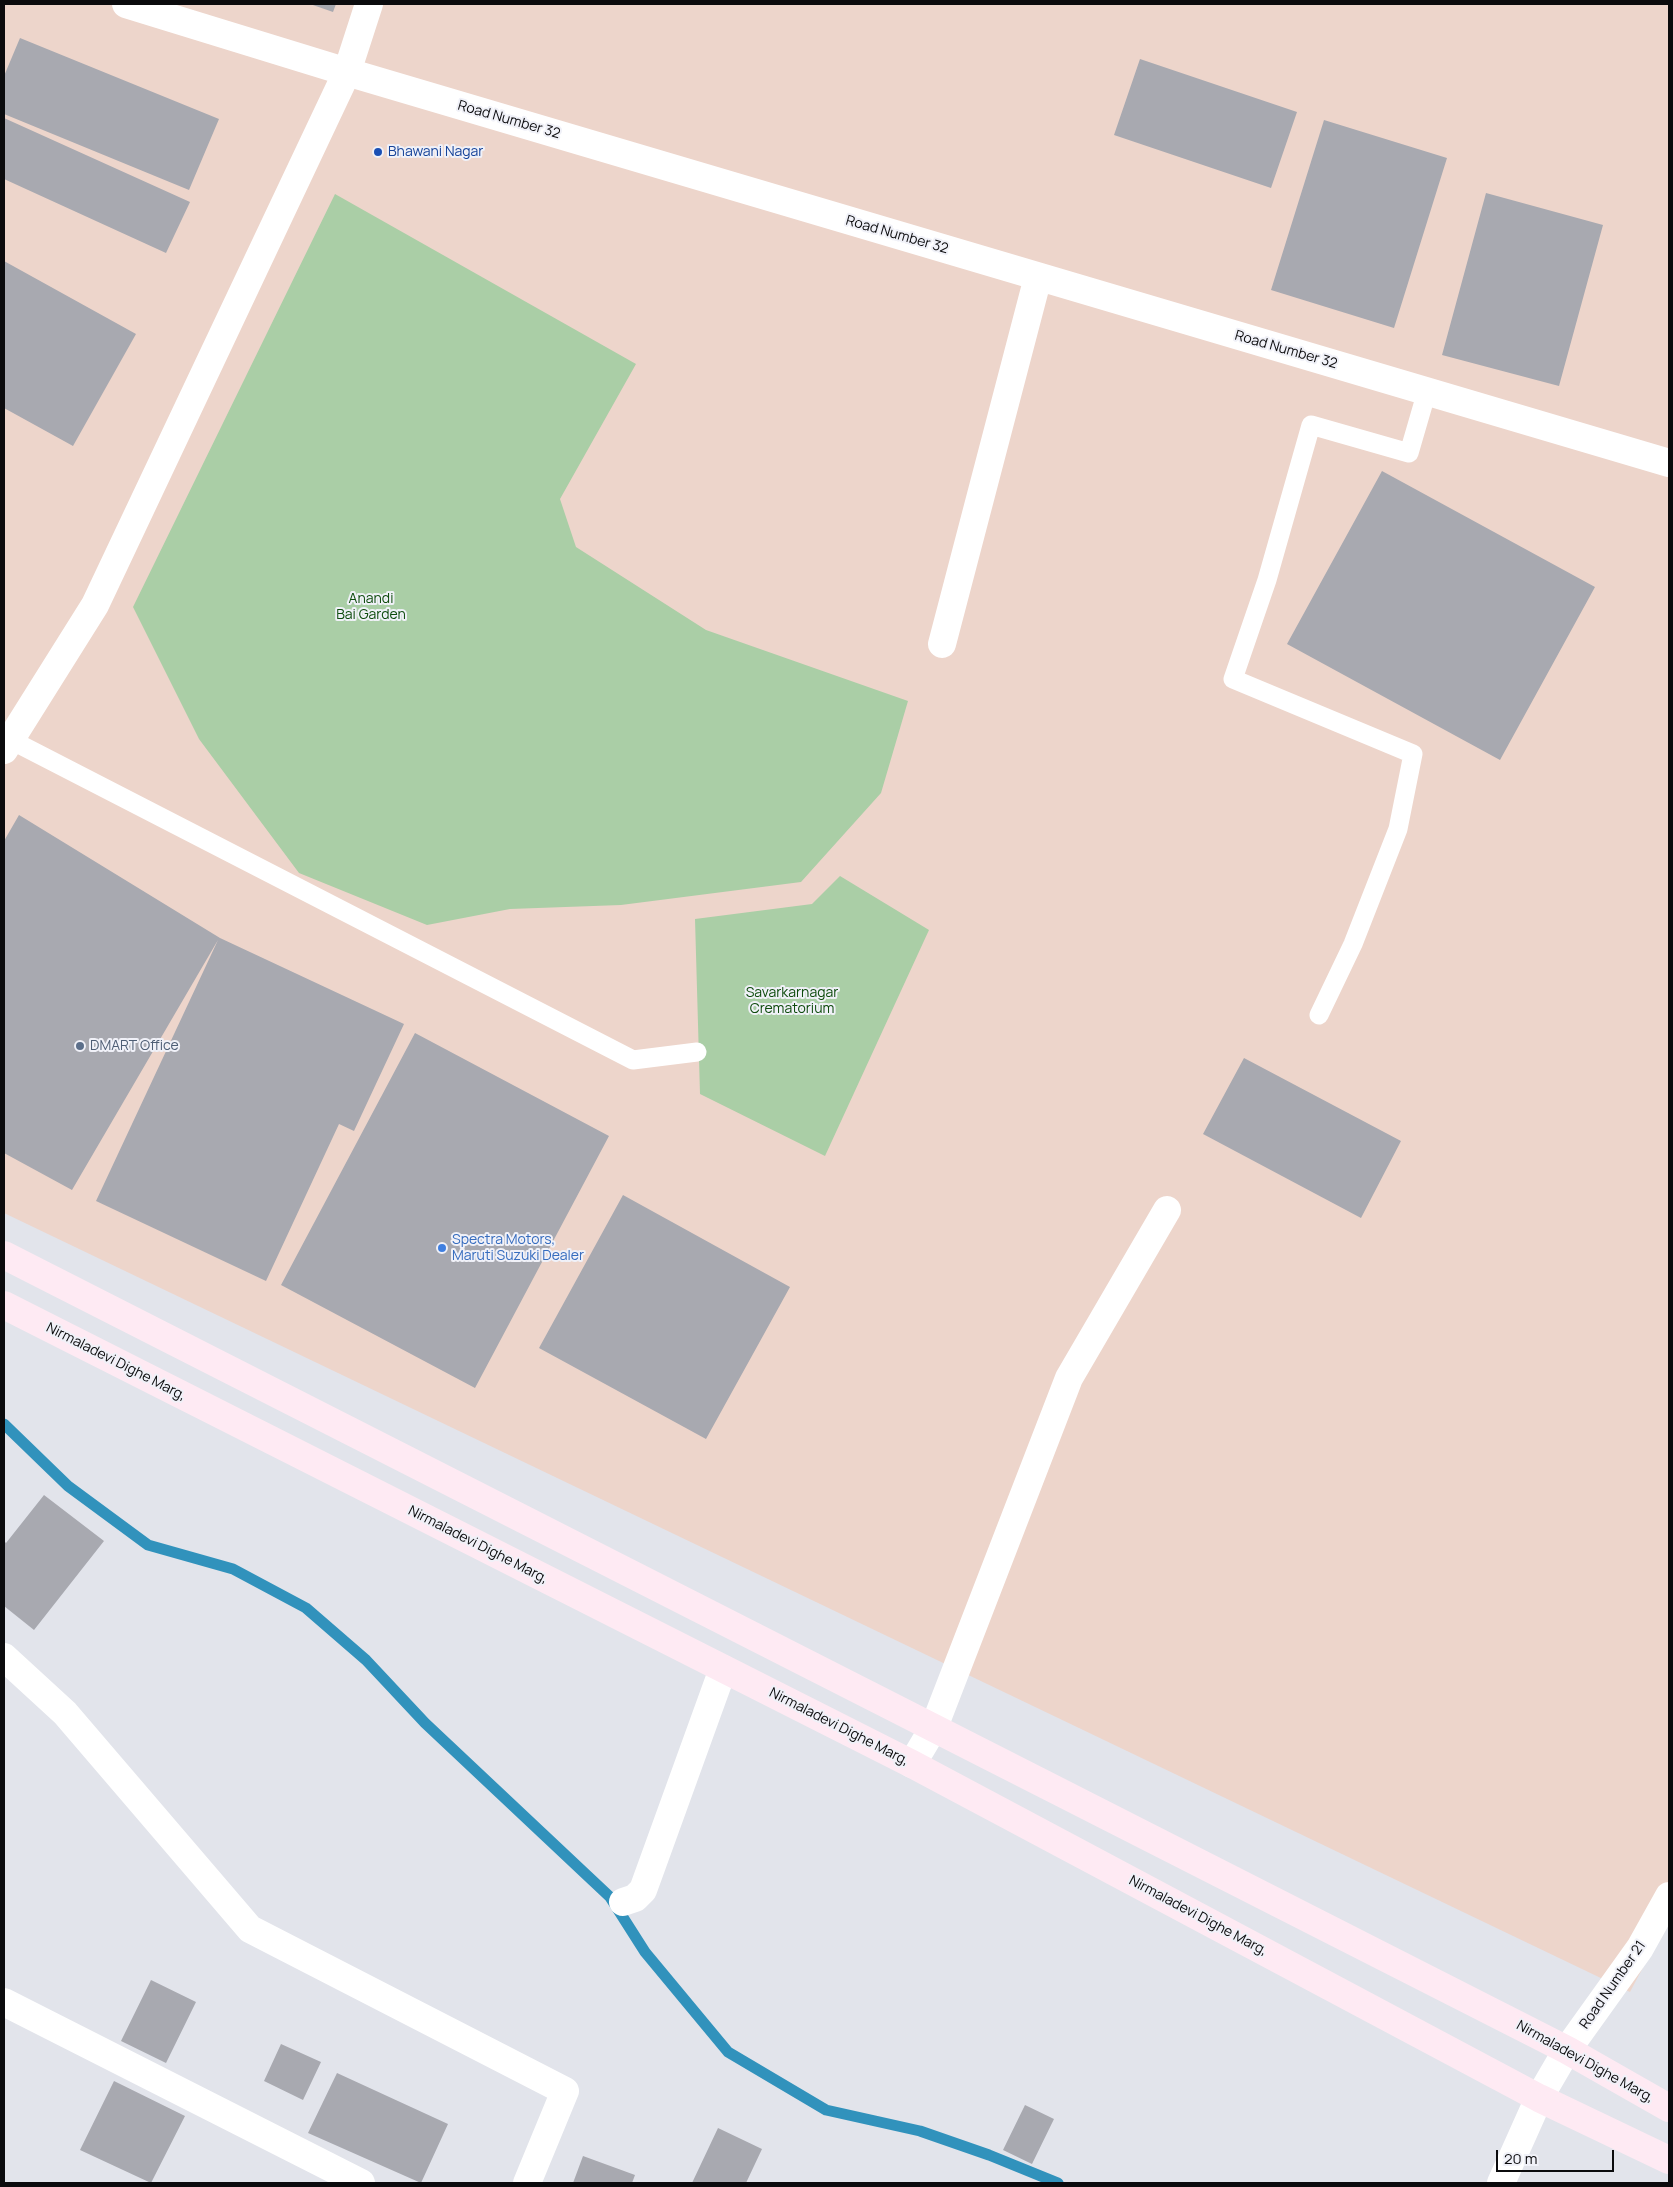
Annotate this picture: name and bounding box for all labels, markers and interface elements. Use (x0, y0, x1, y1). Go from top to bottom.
street label: Road Number 32 (456, 97, 562, 143)
place label: Bhawani Nagar (388, 144, 483, 160)
marker: Bhawani Nagar (372, 146, 384, 158)
street label: Road Number 32 (844, 212, 950, 258)
street label: Road Number 32 (1233, 327, 1339, 373)
park label: Anandi Bai Garden (336, 591, 406, 624)
park label: Savarkarnagar Crematorium (746, 985, 838, 1018)
place label: DMART Office (90, 1038, 179, 1054)
marker: DMART Office (74, 1040, 86, 1052)
place label: Spectra Motors, Maruti Suzuki Dealer (452, 1232, 584, 1264)
marker: Spectra Motors, Maruti Suzuki Dealer (436, 1242, 448, 1254)
street label: Nirmaladevi Dighe Marg, (43, 1319, 189, 1405)
street label: Nirmaladevi Dighe Marg, (405, 1502, 551, 1588)
street label: Nirmaladevi Dighe Marg, (766, 1684, 912, 1770)
street label: Nirmaladevi Dighe Marg, (1126, 1872, 1270, 1960)
street label: Road Number 21 (1576, 1938, 1650, 2032)
street label: Nirmaladevi Dighe Marg, (1513, 2017, 1657, 2107)
scale bar (1498, 2140, 1616, 2172)
text: 20 m (1504, 2148, 1537, 2169)

